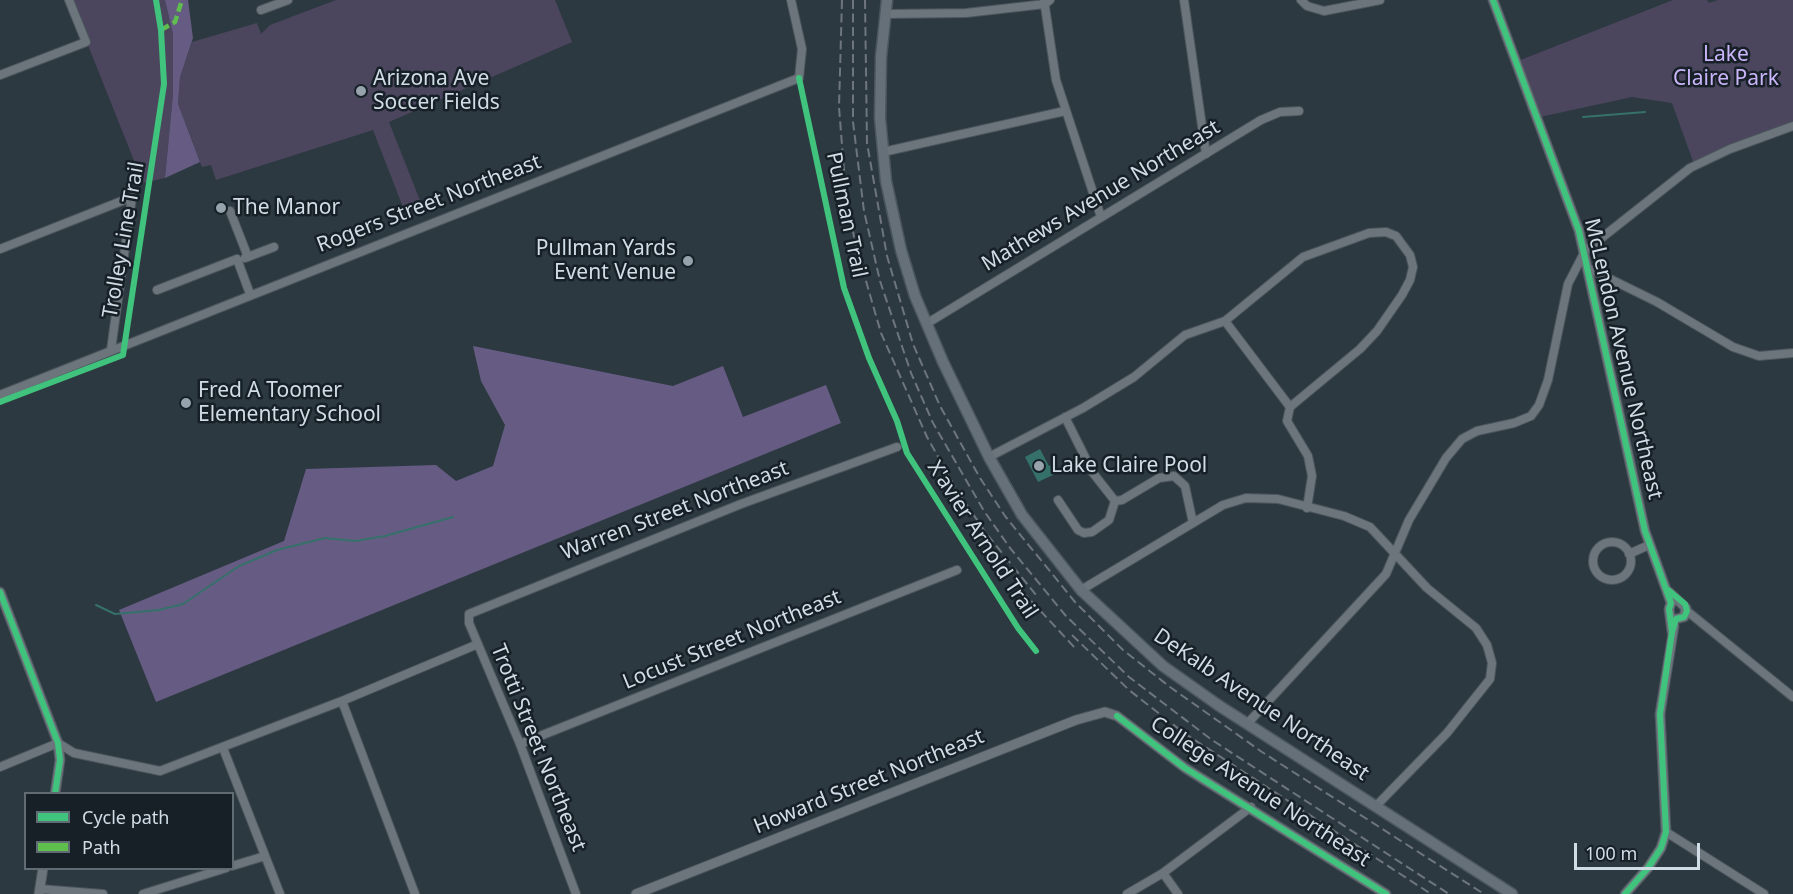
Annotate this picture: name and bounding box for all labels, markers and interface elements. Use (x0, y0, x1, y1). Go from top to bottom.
park label: Lake Claire Park (1673, 42, 1779, 92)
place label: Arizona Ave Soccer Fields (373, 66, 500, 116)
marker: Arizona Ave Soccer Fields (354, 84, 368, 98)
street label: Mathews Avenue Northeast (977, 115, 1225, 277)
street label: Rogers Street Northeast (313, 150, 545, 258)
street label: Pullman Trail (820, 150, 872, 280)
street label: Trolley Line Trail (98, 160, 150, 320)
place label: The Manor (233, 195, 340, 221)
marker: The Manor (214, 201, 228, 215)
street label: McLendon Avenue Northeast (1578, 216, 1668, 502)
place label: Pullman Yards Event Venue (536, 236, 676, 286)
marker: Pullman Yards Event Venue (681, 254, 695, 268)
place label: Fred A Toomer Elementary School (198, 378, 381, 428)
marker: Fred A Toomer Elementary School (179, 396, 193, 410)
place label: Lake Claire Pool (1051, 453, 1207, 479)
street label: Warren Street Northeast (558, 456, 792, 566)
street label: X'avier Arnold Trail (922, 456, 1042, 624)
marker: Lake Claire Pool (1032, 459, 1046, 473)
street label: Locust Street Northeast (619, 585, 845, 695)
street label: DeKalb Avenue Northeast (1149, 624, 1373, 786)
street label: Trotti Street Northeast (485, 641, 591, 855)
street label: College Avenue Northeast (1145, 711, 1375, 873)
street label: Howard Street Northeast (750, 724, 988, 840)
legend (24, 792, 234, 870)
text: Cycle path (82, 805, 169, 829)
scale bar (1577, 831, 1703, 869)
text: Path (82, 835, 121, 859)
text: 100 m (1585, 841, 1637, 865)

